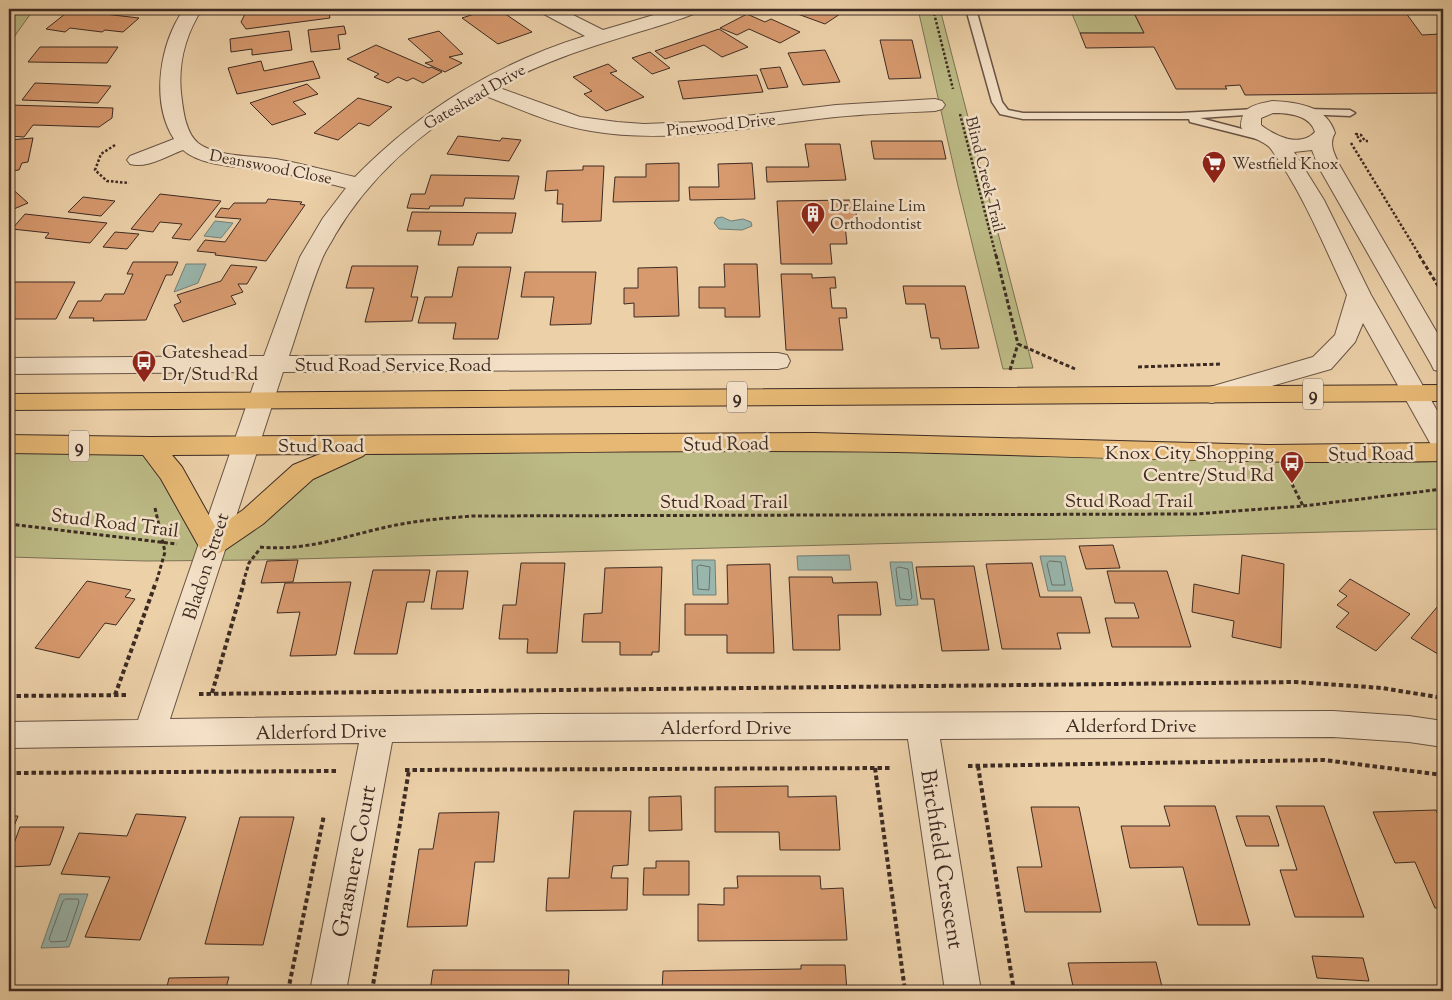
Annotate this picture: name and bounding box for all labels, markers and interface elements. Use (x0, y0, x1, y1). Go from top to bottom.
street label: Gateshead Drive (420, 60, 530, 137)
street label: Pinewood Drive (665, 109, 777, 144)
street label: Blind Creek Trail (958, 114, 1009, 235)
street label: Deanswood Close (207, 145, 334, 192)
supermarket icon: Westfield Knox (1201, 150, 1227, 184)
place label: Westfield Knox (1232, 154, 1339, 177)
place label: Dr Elaine Lim Orthodontist (830, 196, 926, 237)
building icon: Dr Elaine Lim Orthodontist (800, 201, 826, 235)
place label: Gateshead Dr/Stud Rd (162, 340, 259, 389)
bus stop icon: Gateshead Dr/Stud Rd (131, 349, 157, 383)
street label: Stud Road Service Road (294, 353, 492, 380)
road number: 9 (1303, 378, 1323, 409)
road number: 9 (727, 382, 747, 412)
road number: 9 (69, 431, 89, 462)
street label: Stud Road (683, 431, 770, 460)
street label: Stud Road (278, 434, 364, 461)
place label: Knox City Shopping Centre/Stud Rd (1105, 441, 1274, 490)
street label: Stud Road (1328, 441, 1415, 470)
bus stop icon: Knox City Shopping Centre/Stud Rd (1279, 450, 1305, 484)
street label: Stud Road Trail (1065, 489, 1193, 516)
street label: Stud Road Trail (660, 490, 788, 517)
street label: Stud Road Trail (49, 503, 180, 546)
street label: Bladon Street (177, 509, 238, 624)
street label: Alderford Drive (1065, 714, 1197, 741)
street label: Alderford Drive (660, 716, 792, 743)
street label: Alderford Drive (255, 719, 387, 748)
street label: Birchfield Crescent (910, 767, 970, 952)
street label: Grasmere Court (326, 782, 386, 940)

